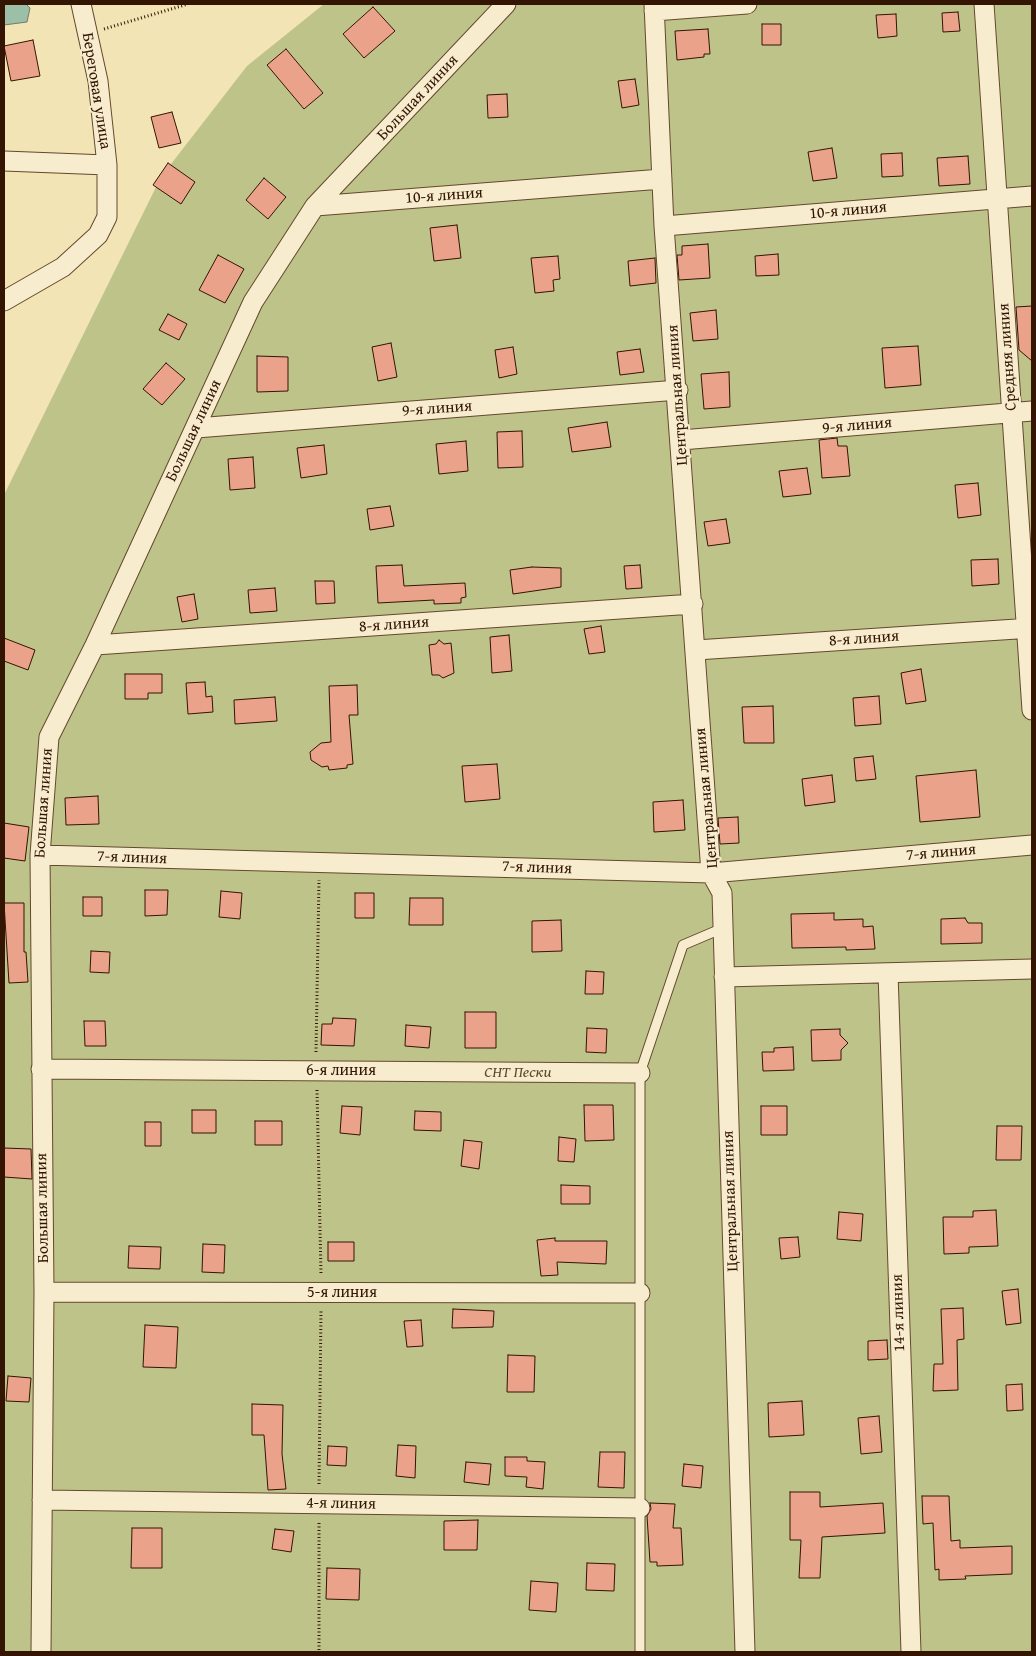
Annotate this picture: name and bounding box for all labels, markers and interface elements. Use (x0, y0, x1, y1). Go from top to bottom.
street label: Береговая улица (77, 31, 115, 151)
street label: Большая линия (373, 51, 463, 145)
street label: 10-я линия (405, 184, 483, 208)
street label: 10-я линия (808, 198, 888, 224)
street label: Средняя линия (995, 303, 1021, 411)
street label: Центральная линия (663, 324, 693, 466)
street label: Большая линия (162, 377, 226, 485)
street label: 9-я линия (401, 397, 473, 421)
street label: 9-я линия (821, 413, 893, 439)
street label: 8-я линия (358, 613, 430, 637)
street label: 8-я линия (828, 627, 900, 651)
street label: Центральная линия (691, 727, 723, 869)
street label: Большая линия (31, 747, 57, 859)
street label: 7-я линия (905, 840, 977, 866)
street label: 7-я линия (97, 847, 167, 869)
street label: 7-я линия (502, 857, 572, 879)
street label: 6-я линия (306, 1061, 376, 1081)
park label: СНТ Пески (484, 1063, 552, 1083)
street label: Центральная линия (719, 1130, 743, 1272)
street label: Большая линия (32, 1153, 54, 1263)
street label: 14-я линия (888, 1274, 910, 1352)
street label: 5-я линия (307, 1283, 377, 1303)
street label: 4-я линия (306, 1494, 376, 1514)

